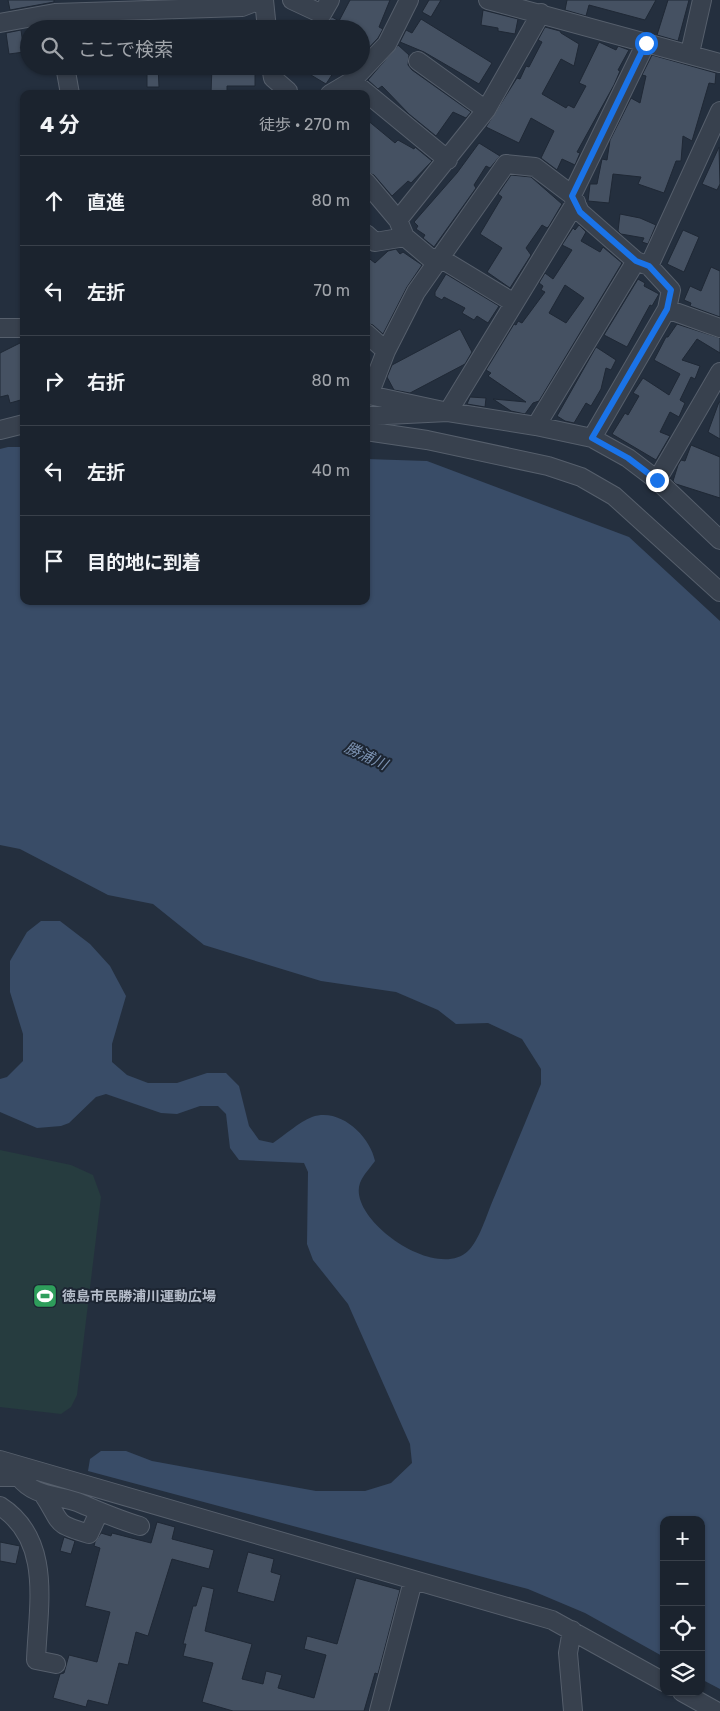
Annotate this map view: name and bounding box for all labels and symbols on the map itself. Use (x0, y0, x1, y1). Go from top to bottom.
route start (635, 32, 658, 55)
route end (646, 469, 669, 492)
water label: 勝浦川 (342, 738, 392, 775)
sports icon: 徳島市民勝浦川運動広場 (32, 1283, 58, 1309)
place label: 徳島市民勝浦川運動広場 (62, 1288, 216, 1305)

